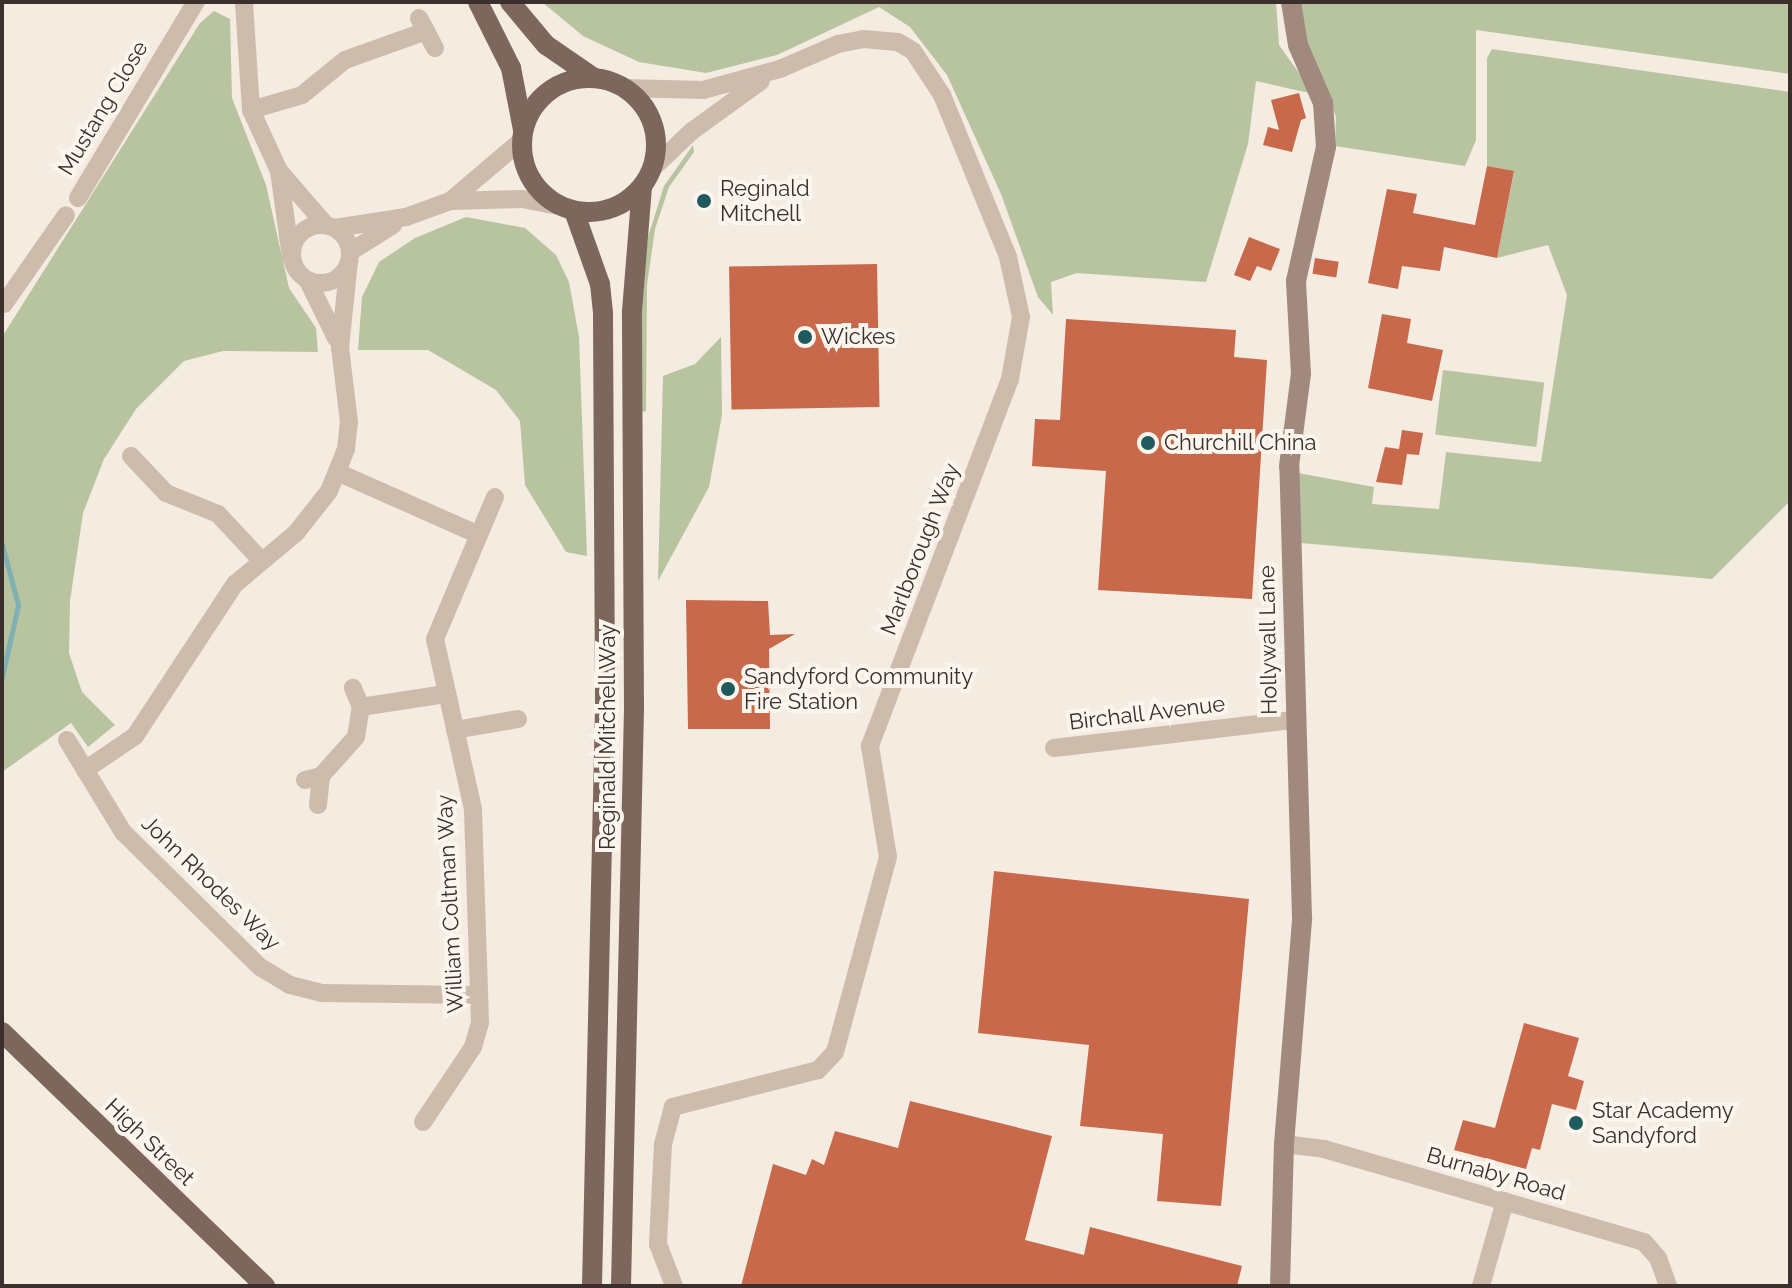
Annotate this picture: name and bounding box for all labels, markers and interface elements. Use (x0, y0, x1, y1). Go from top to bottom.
street label: Mustang Close (53, 36, 153, 180)
place label: Reginald Mitchell (720, 175, 810, 226)
marker: Reginald Mitchell (695, 192, 713, 210)
place label: Wickes (821, 324, 895, 350)
marker: Wickes (796, 328, 814, 346)
place label: Churchill China (1164, 430, 1317, 456)
marker: Churchill China (1139, 434, 1157, 452)
street label: Marlborough Way (875, 459, 965, 639)
street label: Hollywall Lane (1253, 565, 1283, 715)
street label: Reginald Mitchell Way (595, 623, 621, 851)
place label: Sandyford Community Fire Station (744, 663, 973, 714)
marker: Sandyford Community Fire Station (719, 680, 737, 698)
street label: Birchall Avenue (1067, 690, 1227, 736)
street label: William Coltman Way (431, 793, 469, 1015)
street label: John Rhodes Way (136, 810, 286, 956)
street label: High Street (100, 1093, 200, 1191)
place label: Star Academy Sandyford (1592, 1097, 1735, 1148)
marker: Star Academy Sandyford (1567, 1114, 1585, 1132)
street label: Burnaby Road (1423, 1142, 1569, 1206)

